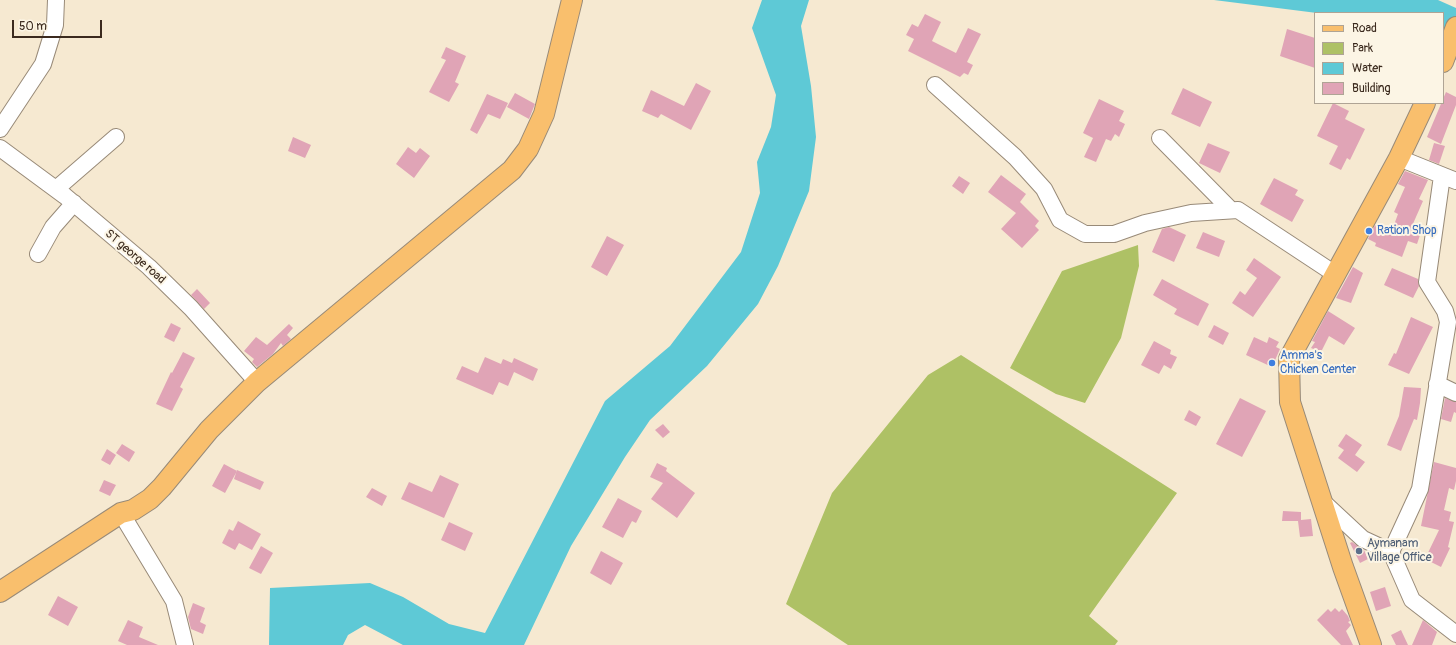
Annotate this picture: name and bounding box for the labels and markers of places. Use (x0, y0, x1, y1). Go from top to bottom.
place label: Ration Shop (1377, 224, 1437, 238)
marker: Ration Shop (1364, 226, 1374, 236)
place label: Amma's Chicken Center (1280, 349, 1356, 377)
marker: Amma's Chicken Center (1267, 358, 1277, 368)
place label: Aymanam Village Office (1367, 537, 1432, 565)
marker: Aymanam Village Office (1354, 546, 1364, 556)

